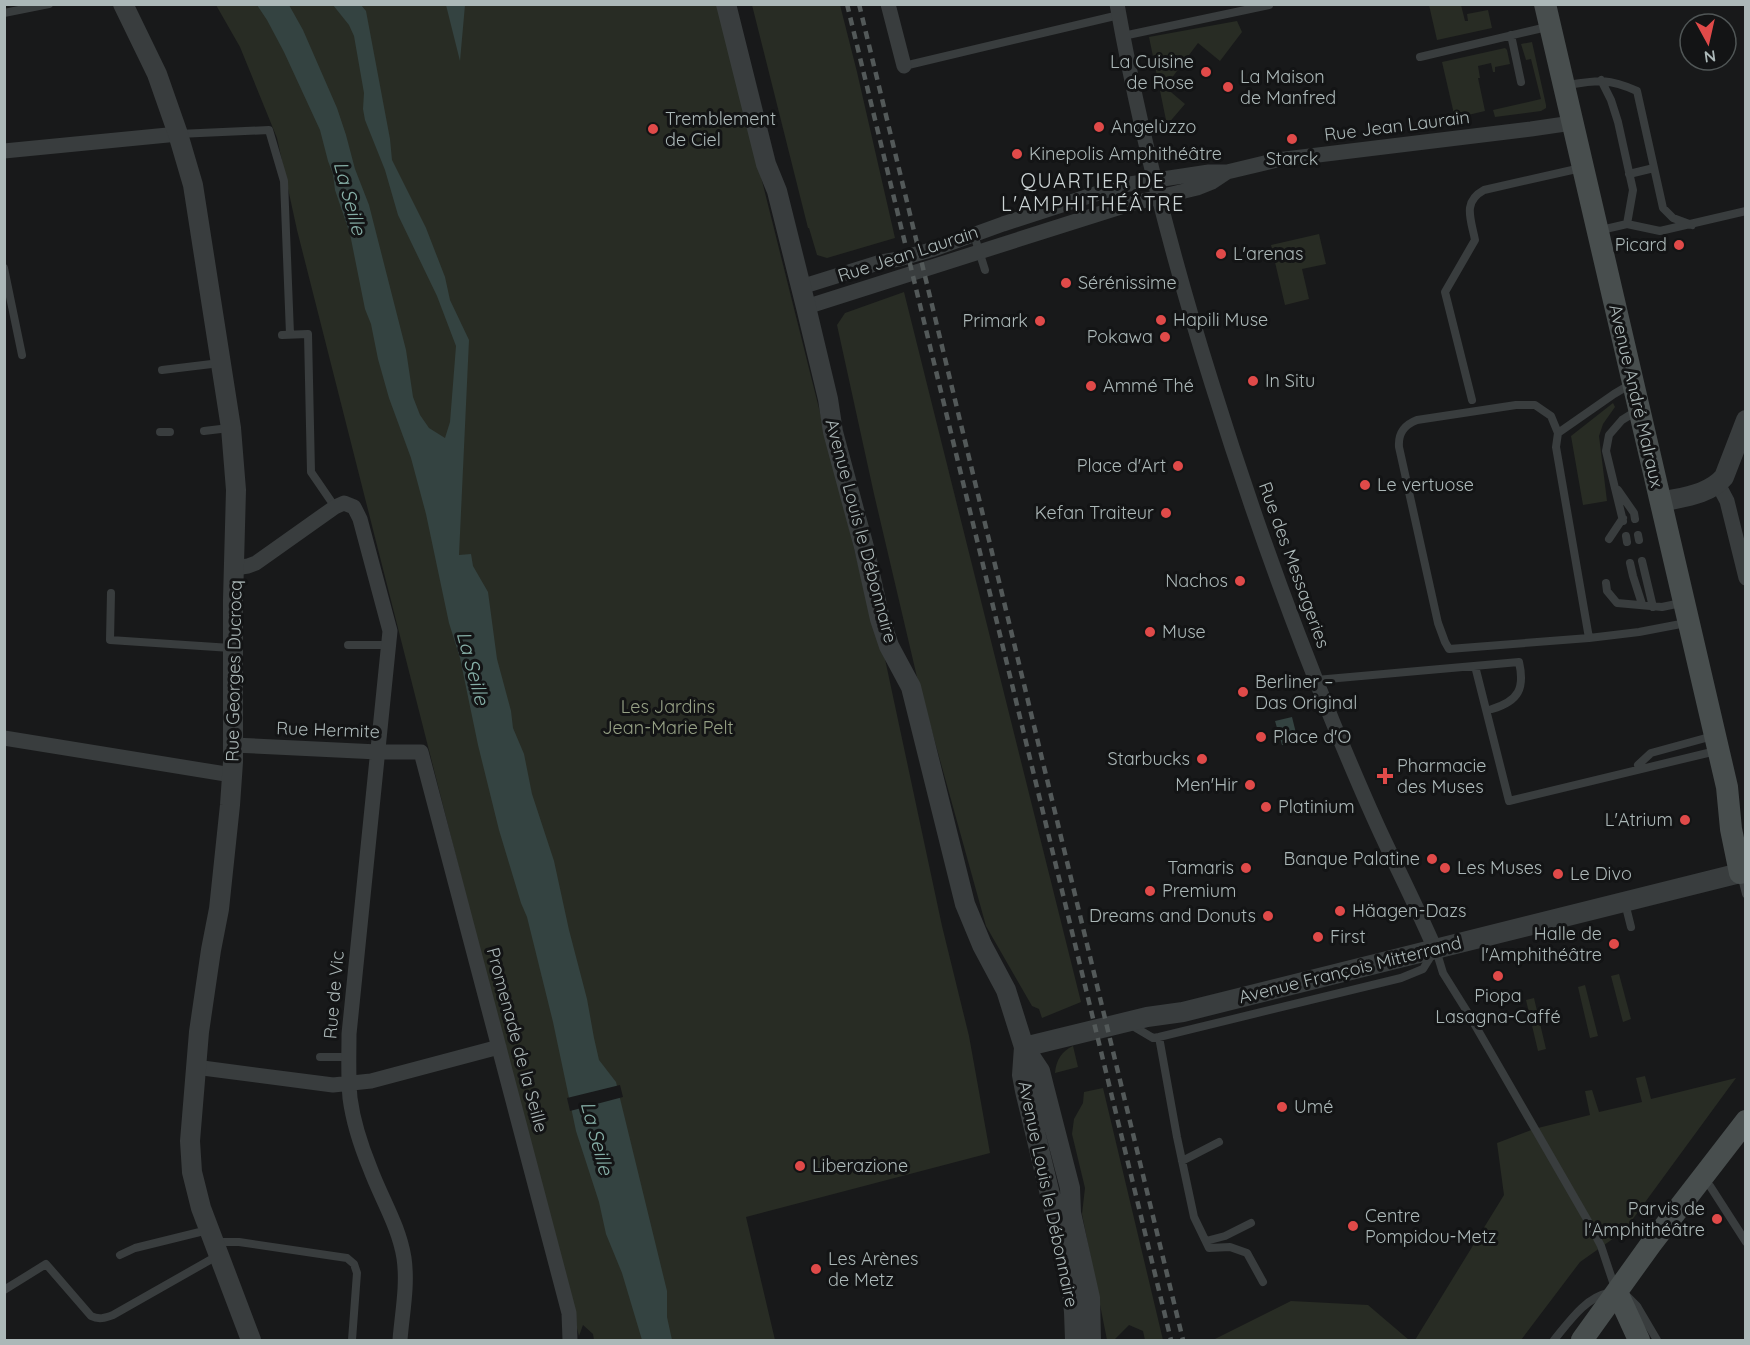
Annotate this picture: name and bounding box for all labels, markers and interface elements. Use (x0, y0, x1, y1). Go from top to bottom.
north arrow (1678, 12, 1738, 72)
text: N (1703, 46, 1717, 68)
place label: La Cuisine de Rose (1110, 50, 1194, 94)
marker: La Cuisine de Rose (1199, 65, 1213, 79)
place label: La Maison de Manfred (1240, 65, 1336, 109)
marker: La Maison de Manfred (1221, 80, 1235, 94)
street label: Rue Jean Laurain (1323, 105, 1471, 146)
place label: Tremblement de Ciel (665, 107, 776, 151)
place label: Angelùzzo (1111, 115, 1196, 138)
marker: Angelùzzo (1092, 120, 1106, 134)
marker: Tremblement de Ciel (646, 122, 660, 136)
marker: Starck (1285, 132, 1299, 146)
place label: Kinepolis Amphithéâtre (1029, 142, 1222, 165)
marker: Kinepolis Amphithéâtre (1010, 147, 1024, 161)
place label: Starck (1266, 147, 1318, 170)
water label: La Seille (329, 158, 372, 238)
district label: QUARTIER DE L'AMPHITHÉÂTRE (1001, 168, 1185, 216)
street label: Rue Jean Laurain (835, 220, 981, 287)
place label: Picard (1615, 233, 1667, 256)
marker: Picard (1672, 238, 1686, 252)
place label: L'arenas (1233, 242, 1303, 265)
marker: L'arenas (1214, 247, 1228, 261)
place label: Sérénissime (1078, 271, 1177, 294)
marker: Sérénissime (1059, 276, 1073, 290)
street label: Avenue André Malraux (1604, 302, 1669, 490)
place label: Hapili Muse (1173, 308, 1268, 331)
place label: Primark (963, 309, 1028, 332)
marker: Hapili Muse (1154, 313, 1168, 327)
marker: Primark (1033, 314, 1047, 328)
place label: Pokawa (1087, 325, 1153, 348)
marker: Pokawa (1158, 330, 1172, 344)
place label: In Situ (1265, 369, 1315, 392)
place label: Ammé Thé (1103, 374, 1194, 397)
marker: In Situ (1246, 374, 1260, 388)
marker: Ammé Thé (1084, 379, 1098, 393)
street label: Avenue Louis le Débonnaire (821, 416, 902, 645)
place label: Place d'Art (1077, 454, 1166, 477)
marker: Place d'Art (1171, 459, 1185, 473)
place label: Le vertuose (1377, 473, 1474, 496)
marker: Le vertuose (1358, 478, 1372, 492)
street label: Rue des Messageries (1254, 479, 1335, 651)
place label: Kefan Traiteur (1035, 501, 1154, 524)
marker: Kefan Traiteur (1159, 506, 1173, 520)
place label: Nachos (1165, 569, 1228, 592)
marker: Nachos (1233, 574, 1247, 588)
street label: Rue Georges Ducrocq (220, 580, 247, 762)
place label: Muse (1162, 620, 1206, 643)
marker: Muse (1143, 625, 1157, 639)
water label: La Seille (452, 628, 495, 708)
place label: Berliner – Das Original (1255, 670, 1357, 714)
marker: Berliner – Das Original (1236, 685, 1250, 699)
park label: Les Jardins Jean-Marie Pelt (602, 695, 734, 739)
street label: Rue Hermite (276, 716, 380, 743)
place label: Place d'O (1273, 725, 1351, 748)
marker: Place d'O (1254, 730, 1268, 744)
place label: Starbucks (1107, 747, 1190, 770)
marker: Starbucks (1195, 752, 1209, 766)
place label: Pharmacie des Muses (1397, 754, 1486, 798)
marker: Pharmacie des Muses (1378, 769, 1392, 783)
place label: Men'Hir (1175, 773, 1238, 796)
marker: Men'Hir (1243, 778, 1257, 792)
place label: Platinium (1278, 795, 1355, 818)
marker: Platinium (1259, 800, 1273, 814)
place label: L'Atrium (1605, 808, 1673, 831)
marker: L'Atrium (1678, 813, 1692, 827)
place label: Banque Palatine (1284, 847, 1420, 870)
marker: Banque Palatine (1425, 852, 1439, 866)
place label: Tamaris (1167, 856, 1234, 879)
place label: Les Muses (1457, 856, 1542, 879)
marker: Tamaris (1239, 861, 1253, 875)
marker: Les Muses (1438, 861, 1452, 875)
place label: Le Divo (1570, 862, 1632, 885)
marker: Le Divo (1551, 867, 1565, 881)
place label: Premium (1162, 879, 1236, 902)
marker: Premium (1143, 884, 1157, 898)
place label: Häagen-Dazs (1352, 899, 1466, 922)
place label: Dreams and Donuts (1089, 904, 1256, 927)
marker: Häagen-Dazs (1333, 904, 1347, 918)
marker: Dreams and Donuts (1261, 909, 1275, 923)
place label: Halle de l'Amphithéâtre (1481, 922, 1602, 966)
place label: First (1330, 925, 1366, 948)
marker: First (1311, 930, 1325, 944)
street label: Avenue François Mitterrand (1236, 931, 1464, 1008)
marker: Halle de l'Amphithéâtre (1607, 937, 1621, 951)
street label: Promenade de la Seille (482, 945, 553, 1135)
street label: Rue de Vic (318, 950, 349, 1040)
marker: Piopa Lasagna-Caffé (1491, 969, 1505, 983)
place label: Piopa Lasagna-Caffé (1435, 984, 1561, 1028)
street label: Avenue Louis le Débonnaire (1013, 1079, 1084, 1309)
place label: Umé (1294, 1095, 1333, 1118)
water label: La Seille (576, 1098, 619, 1178)
marker: Umé (1275, 1100, 1289, 1114)
place label: Liberazione (812, 1154, 908, 1177)
marker: Liberazione (793, 1159, 807, 1173)
place label: Parvis de l'Amphithéâtre (1584, 1197, 1705, 1241)
place label: Centre Pompidou-Metz (1365, 1204, 1496, 1248)
marker: Parvis de l'Amphithéâtre (1710, 1212, 1724, 1226)
marker: Centre Pompidou-Metz (1346, 1219, 1360, 1233)
place label: Les Arènes de Metz (828, 1247, 918, 1291)
marker: Les Arènes de Metz (809, 1262, 823, 1276)

